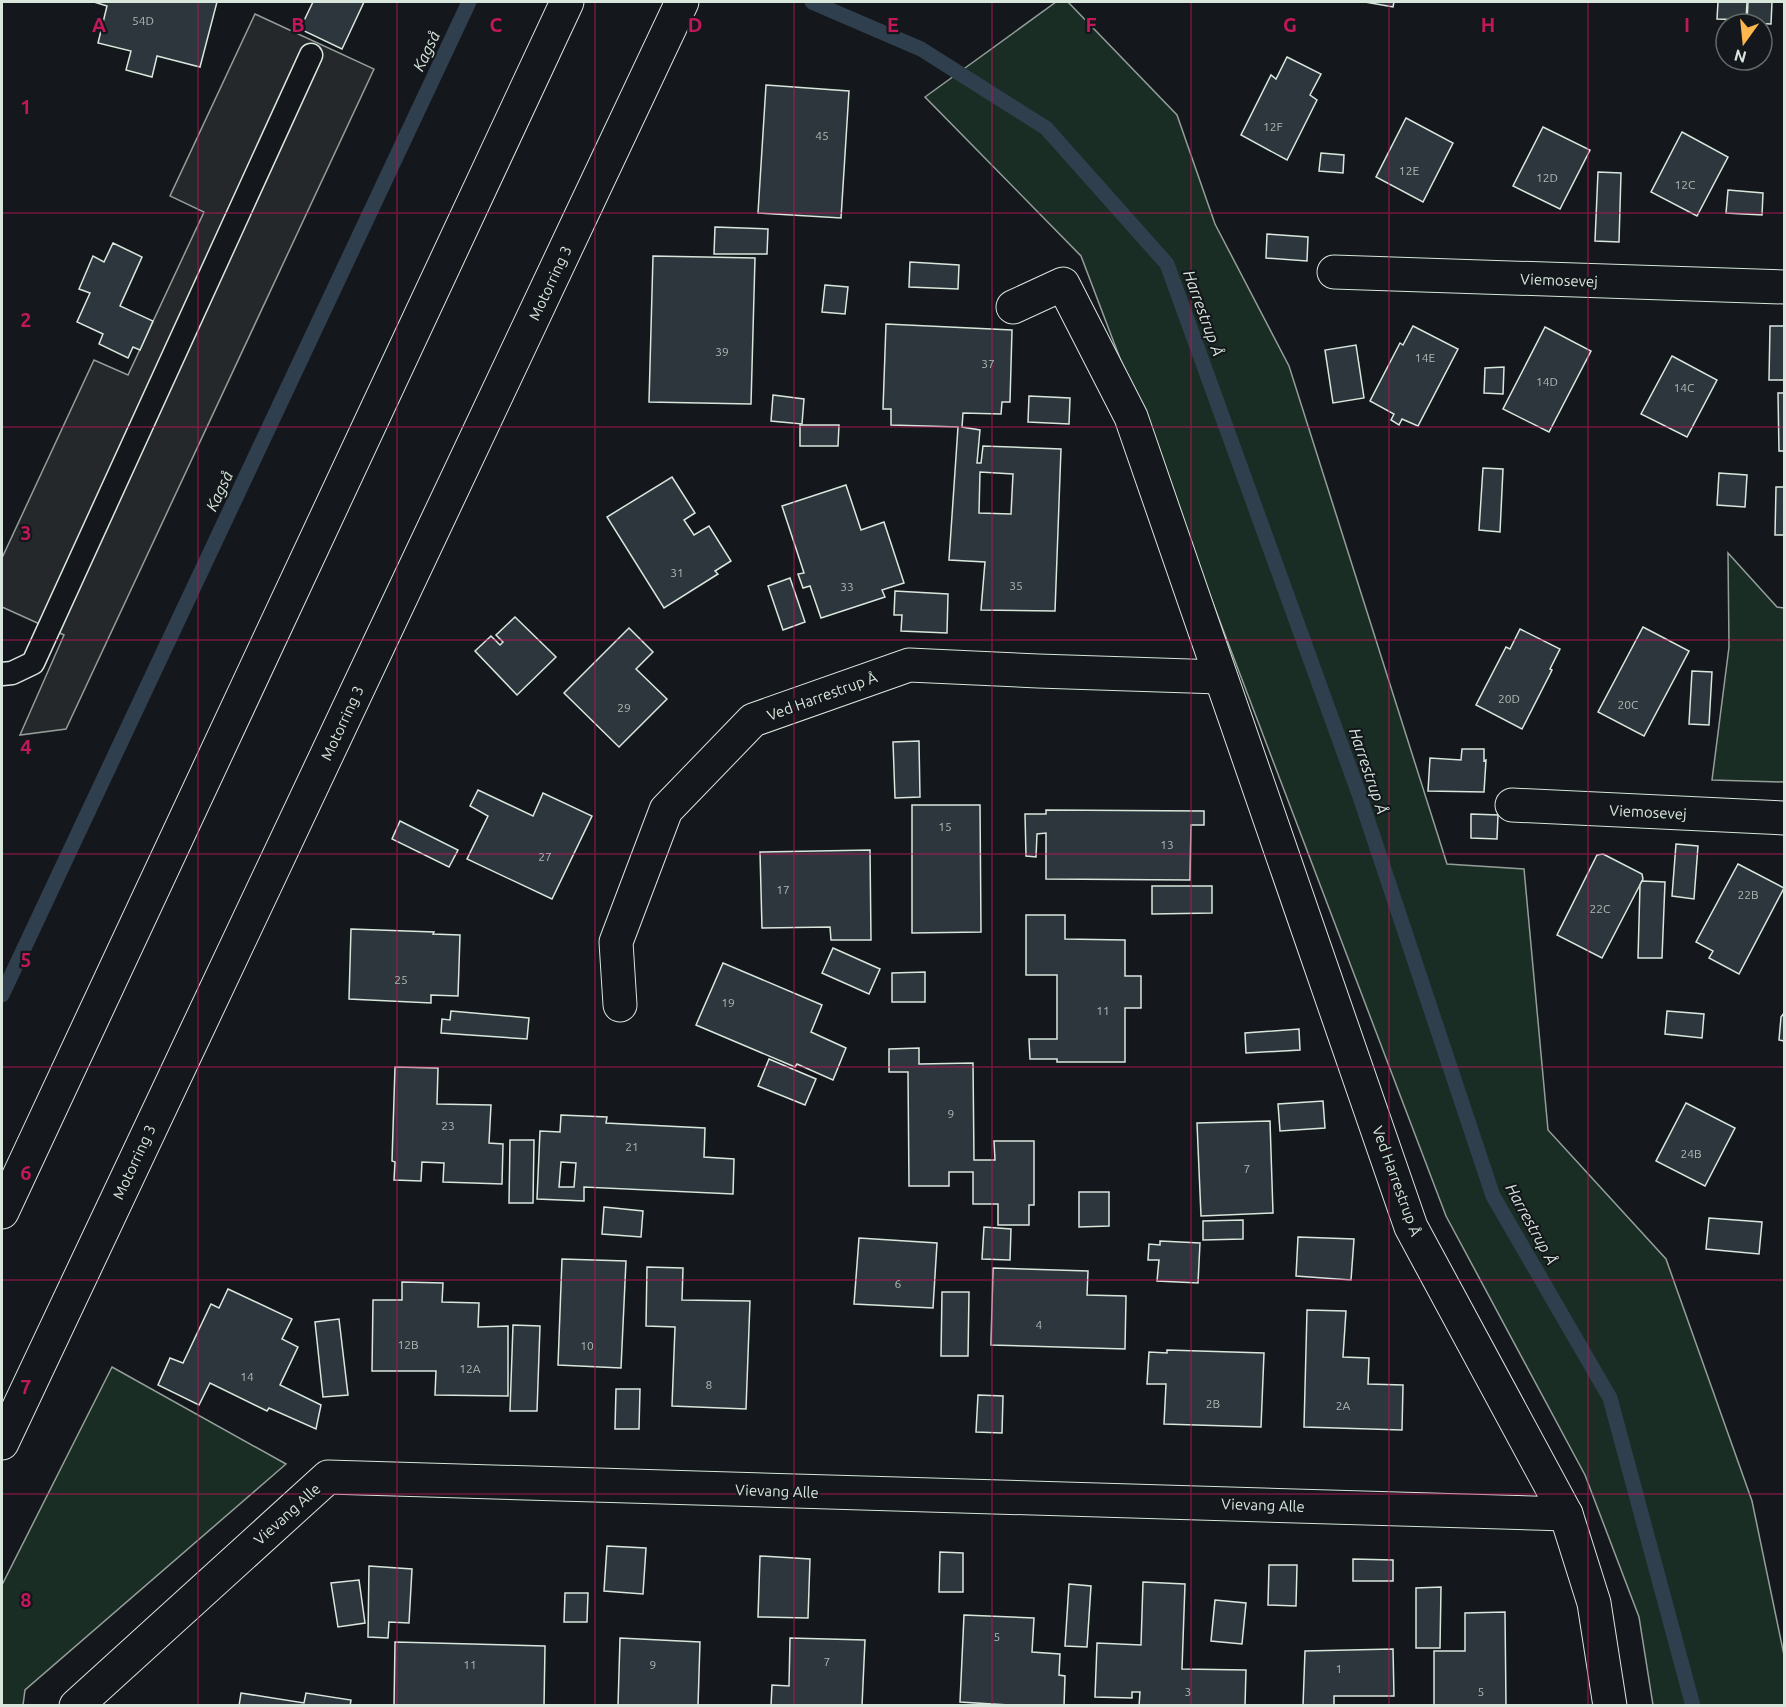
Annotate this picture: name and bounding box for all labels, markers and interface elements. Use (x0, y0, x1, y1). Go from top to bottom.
north arrow (1714, 12, 1774, 72)
text: A (92, 13, 106, 36)
text: B (291, 13, 305, 36)
text: C (490, 13, 503, 36)
text: D (688, 13, 702, 36)
text: E (887, 13, 899, 36)
text: F (1085, 13, 1097, 36)
text: G (1283, 13, 1297, 36)
text: H (1481, 13, 1495, 36)
text: I (1684, 13, 1690, 36)
house number: 54D (132, 14, 154, 27)
water label: Kagså (409, 28, 443, 74)
text: N (1732, 46, 1748, 67)
text: 1 (20, 95, 32, 118)
house number: 12F (1263, 120, 1283, 133)
house number: 45 (815, 129, 829, 142)
house number: 12E (1399, 164, 1419, 177)
house number: 12D (1536, 171, 1558, 184)
house number: 12C (1675, 178, 1696, 191)
street label: Motorring 3 (525, 243, 575, 323)
water label: Harrestrup Å (1180, 268, 1228, 358)
street label: Viemosevej (1520, 270, 1598, 290)
text: 2 (20, 308, 32, 331)
house number: 39 (715, 345, 729, 358)
house number: 14E (1415, 351, 1435, 364)
house number: 37 (981, 357, 995, 370)
house number: 14D (1536, 375, 1558, 388)
house number: 14C (1674, 381, 1695, 394)
water label: Kagså (202, 468, 236, 514)
text: 3 (20, 521, 32, 544)
house number: 31 (670, 566, 684, 579)
house number: 35 (1009, 579, 1023, 592)
house number: 33 (840, 580, 854, 593)
street label: Ved Harrestrup Å (765, 668, 880, 724)
street label: Motorring 3 (317, 683, 367, 763)
house number: 20D (1498, 692, 1520, 705)
house number: 20C (1618, 698, 1639, 711)
house number: 29 (617, 701, 631, 714)
water label: Harrestrup Å (1346, 726, 1392, 816)
text: 4 (20, 735, 32, 758)
street label: Viemosevej (1609, 801, 1687, 823)
house number: 15 (938, 820, 952, 833)
house number: 13 (1160, 838, 1174, 851)
house number: 27 (538, 850, 552, 863)
house number: 17 (776, 883, 790, 896)
house number: 22B (1737, 888, 1759, 901)
house number: 22C (1590, 902, 1611, 915)
text: 5 (20, 948, 32, 971)
house number: 25 (394, 973, 408, 986)
house number: 19 (721, 996, 735, 1009)
house number: 11 (1096, 1004, 1110, 1017)
house number: 9 (948, 1107, 954, 1120)
house number: 23 (441, 1119, 455, 1132)
street label: Motorring 3 (109, 1122, 159, 1202)
street label: Ved Harrestrup Å (1369, 1124, 1425, 1239)
house number: 21 (625, 1140, 639, 1153)
house number: 24B (1680, 1147, 1702, 1160)
text: 6 (20, 1161, 32, 1184)
house number: 7 (1244, 1162, 1250, 1175)
water label: Harrestrup Å (1502, 1180, 1562, 1268)
house number: 6 (895, 1277, 902, 1290)
house number: 4 (1036, 1318, 1043, 1331)
house number: 12B (397, 1338, 419, 1351)
house number: 10 (580, 1339, 594, 1352)
house number: 12A (459, 1362, 481, 1375)
house number: 14 (240, 1370, 254, 1383)
text: 7 (20, 1375, 32, 1398)
house number: 8 (706, 1378, 713, 1391)
house number: 2B (1206, 1397, 1220, 1410)
house number: 2A (1336, 1399, 1350, 1412)
street label: Vievang Alle (250, 1480, 324, 1548)
street label: Vievang Alle (735, 1481, 819, 1501)
street label: Vievang Alle (1221, 1495, 1305, 1515)
text: 8 (20, 1588, 32, 1611)
house number: 5 (994, 1630, 1000, 1643)
house number: 7 (824, 1655, 830, 1668)
house number: 11 (463, 1658, 477, 1671)
house number: 9 (650, 1658, 656, 1671)
house number: 1 (1336, 1662, 1342, 1675)
house number: 3 (1185, 1685, 1191, 1698)
house number: 5 (1478, 1685, 1484, 1698)

